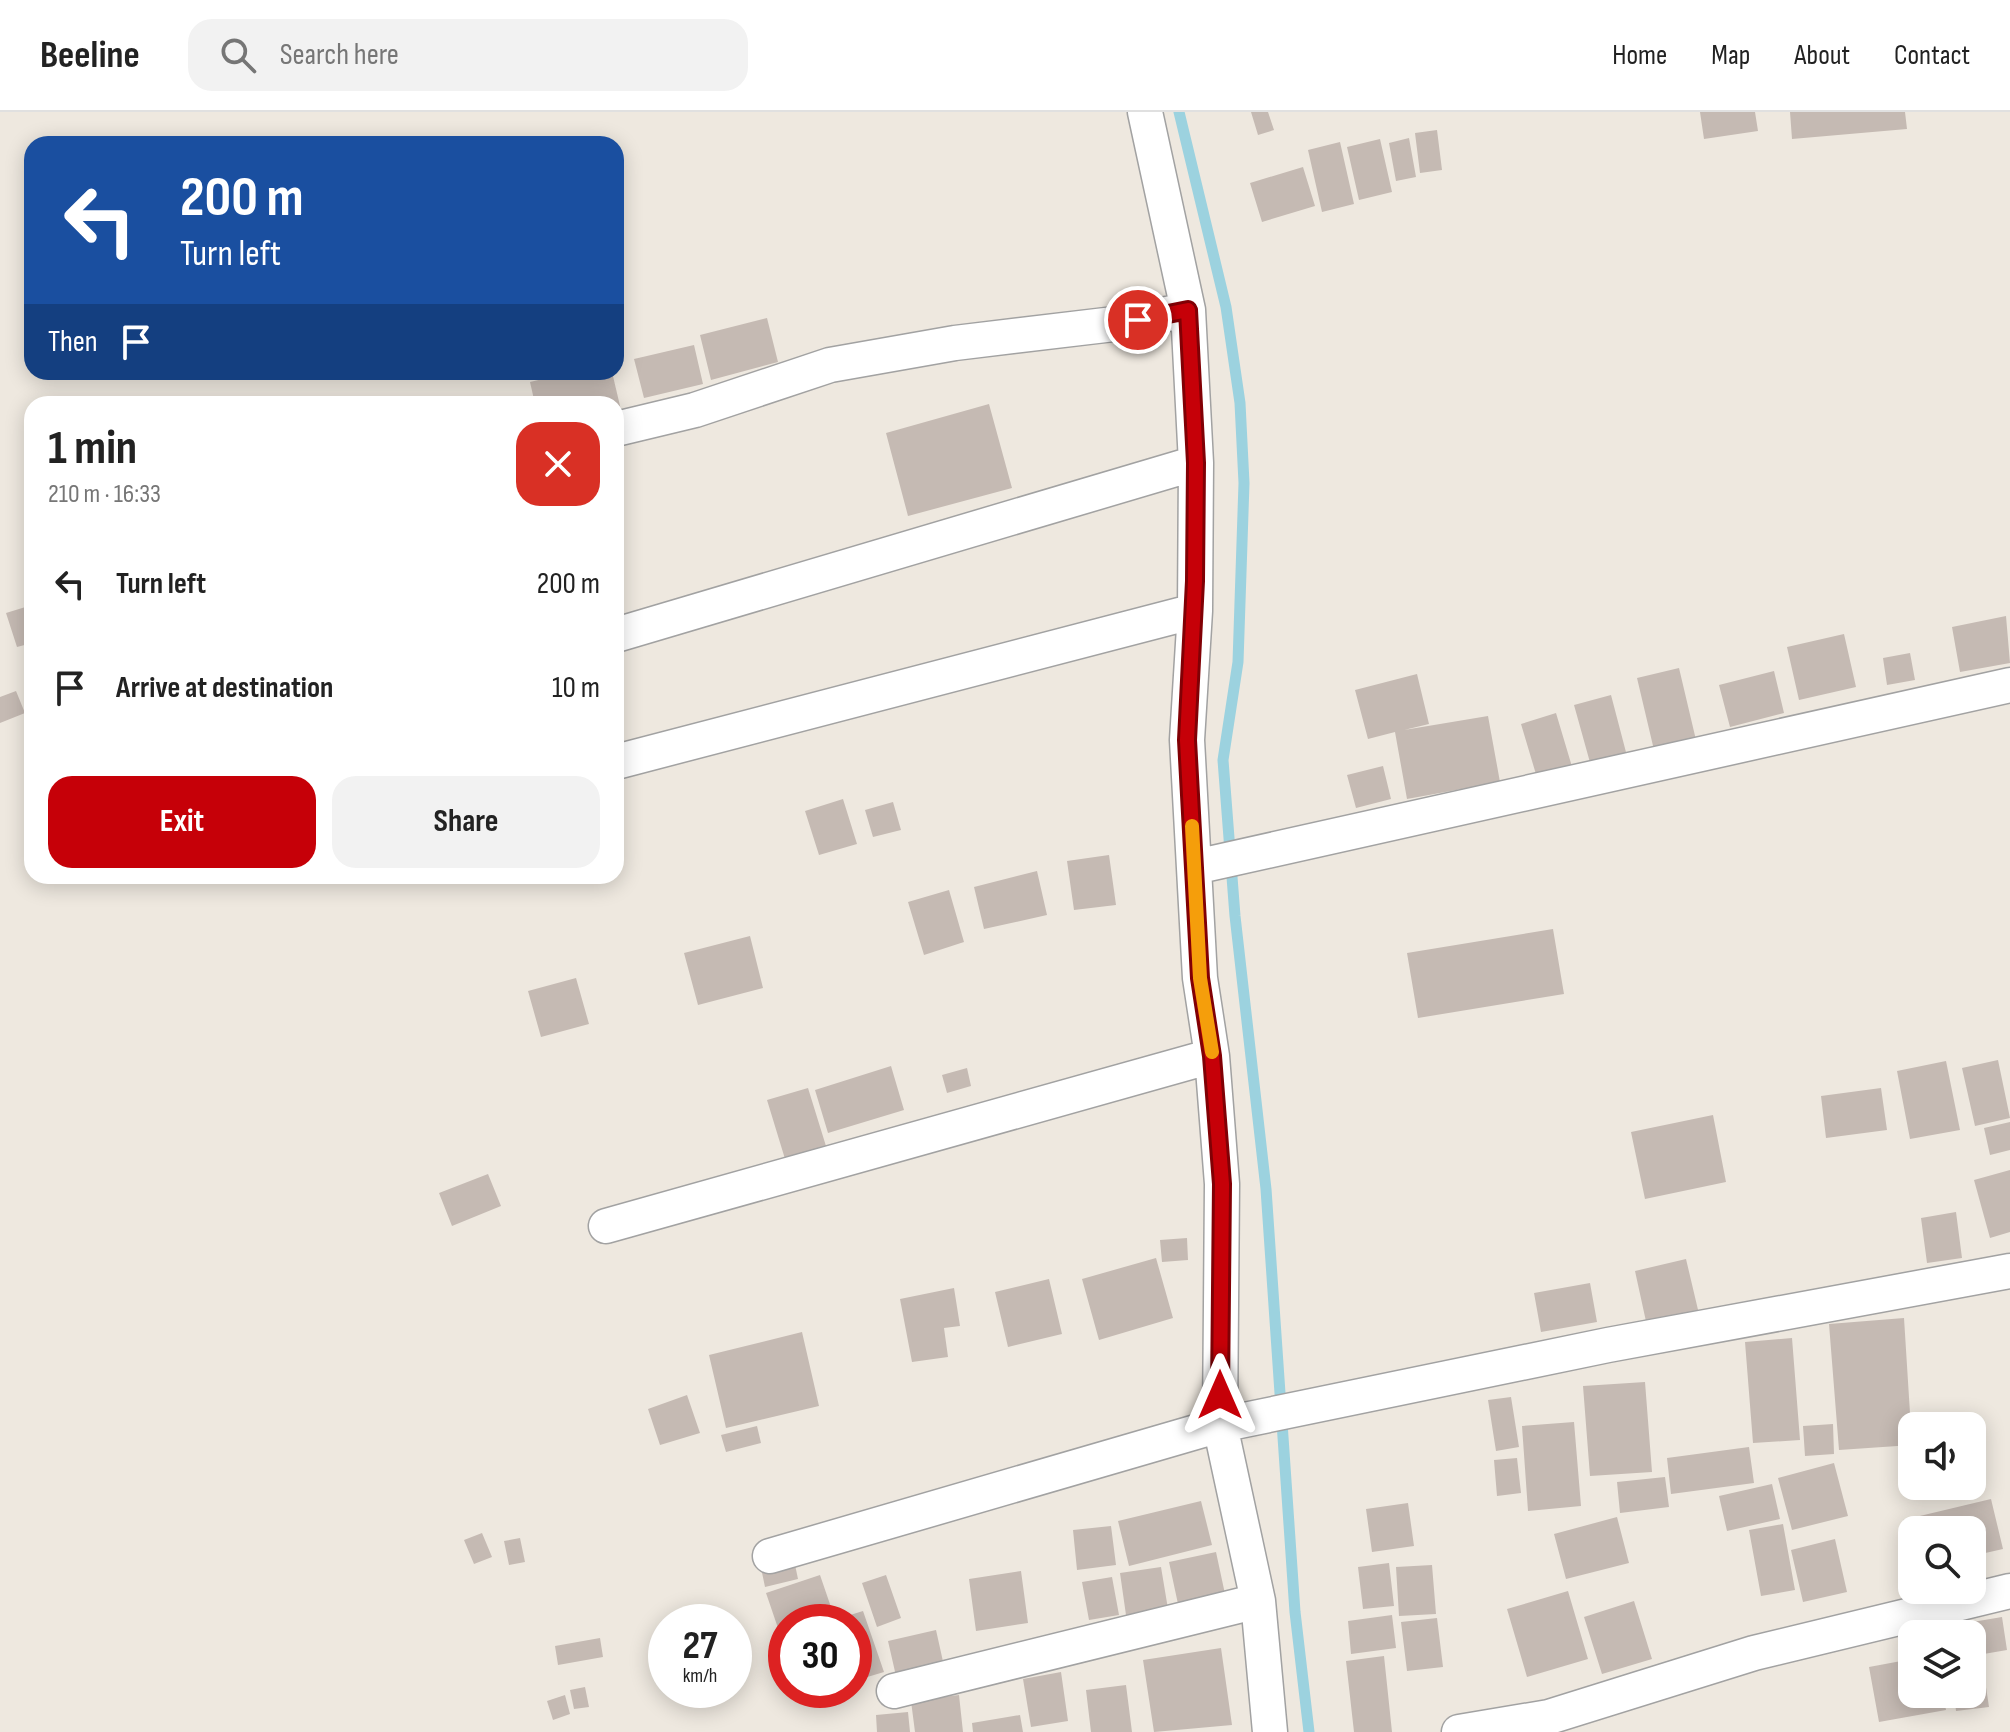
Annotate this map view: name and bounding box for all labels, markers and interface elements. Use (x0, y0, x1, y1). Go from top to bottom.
search box (188, 19, 748, 91)
text: Beeline (40, 33, 140, 78)
icon: search (216, 33, 260, 77)
text: Search here (280, 37, 399, 73)
text: Home (1612, 39, 1667, 72)
text: Map (1711, 39, 1750, 72)
text: About (1794, 39, 1850, 72)
text: Contact (1894, 39, 1970, 72)
text: 200 m (180, 165, 304, 232)
icon: left (48, 168, 152, 272)
text: Turn left (180, 233, 281, 276)
pin (1104, 286, 1172, 354)
icon: arrive (1116, 298, 1160, 342)
icon: arrive (114, 320, 158, 364)
text: Then (48, 324, 98, 360)
text: 1 min (48, 420, 137, 477)
button: close (516, 422, 600, 506)
text: 210 m · 16:33 (48, 479, 161, 510)
icon: left (48, 562, 92, 606)
text: Turn left (116, 566, 206, 602)
text: 200 m (537, 566, 600, 602)
icon: arrive (48, 666, 92, 710)
text: Arrive at destination (116, 670, 333, 706)
text: 10 m (552, 670, 600, 706)
button: Exit (48, 776, 316, 868)
button: Share (332, 776, 600, 868)
position arrow (1178, 1353, 1262, 1437)
map controls (1898, 1412, 1986, 1708)
button: sound (1898, 1412, 1986, 1500)
button: search (1898, 1516, 1986, 1604)
speed limit sign: 30 (768, 1604, 872, 1708)
button: layers (1898, 1620, 1986, 1708)
text: 27 (683, 1622, 717, 1670)
text: km/h (683, 1664, 717, 1688)

